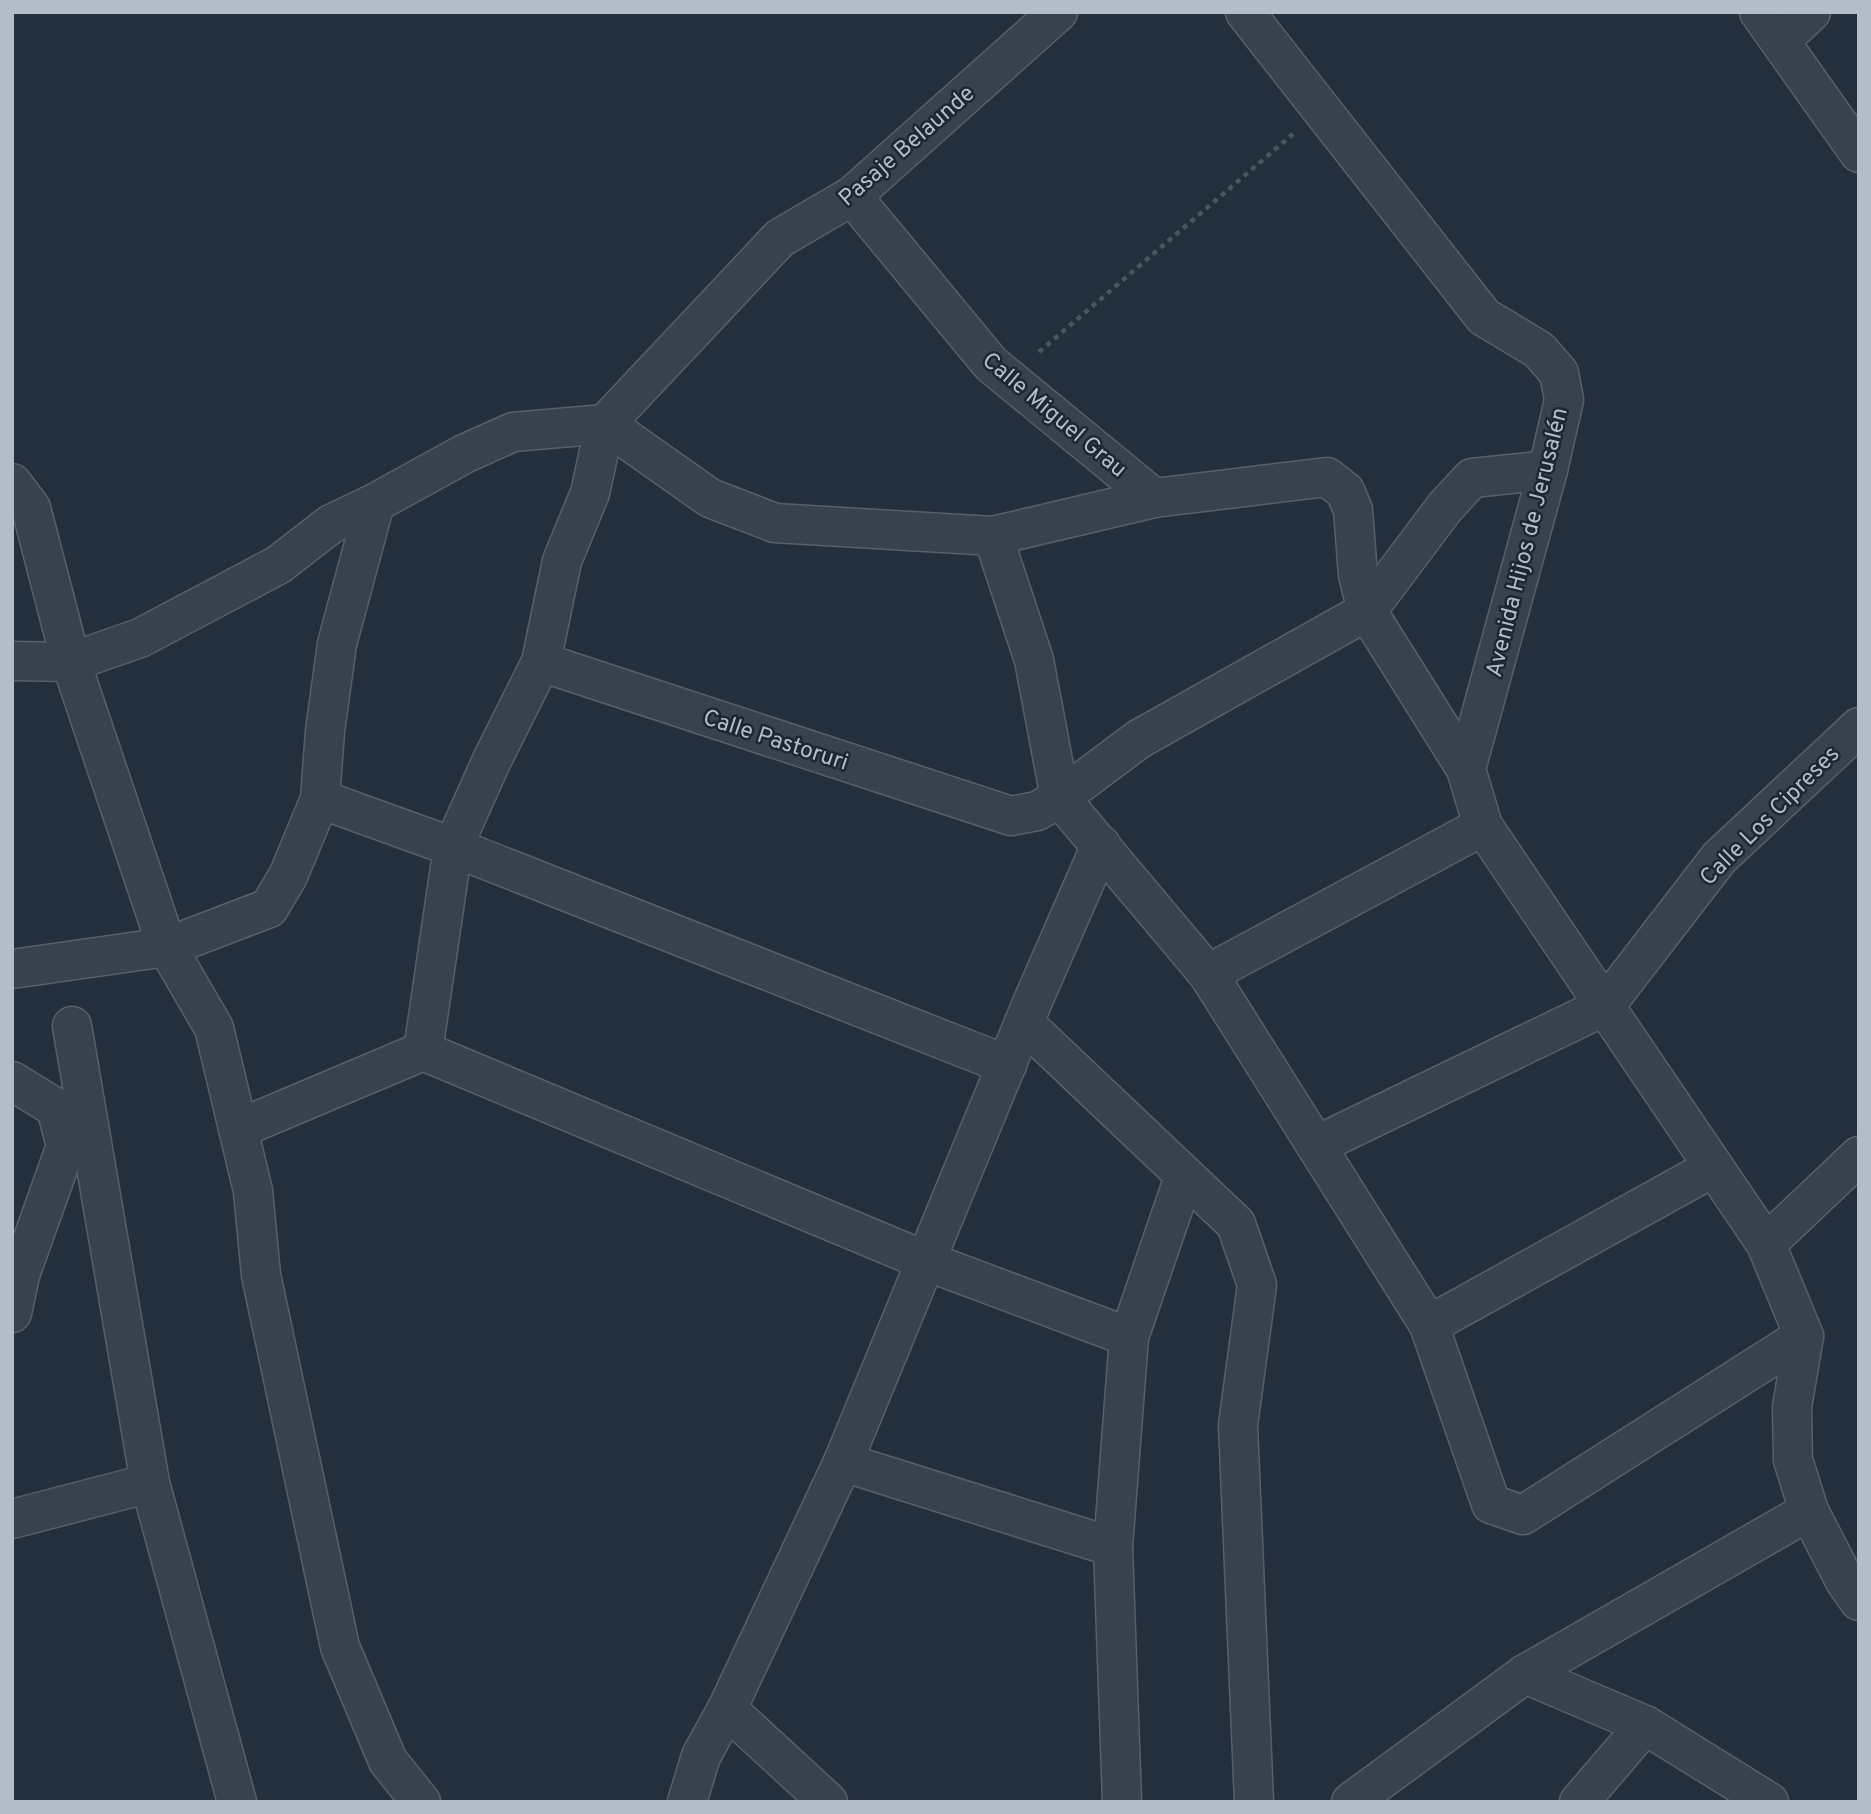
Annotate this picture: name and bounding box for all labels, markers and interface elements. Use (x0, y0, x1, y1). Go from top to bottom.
street label: Pasaje Belaunde (834, 80, 982, 214)
street label: Calle Miguel Grau (975, 347, 1132, 485)
street label: Avenida Hijos de Jerusalén (1481, 405, 1576, 680)
street label: Calle Pastoruri (699, 704, 852, 779)
street label: Calle Los Cipreses (1695, 741, 1847, 893)

